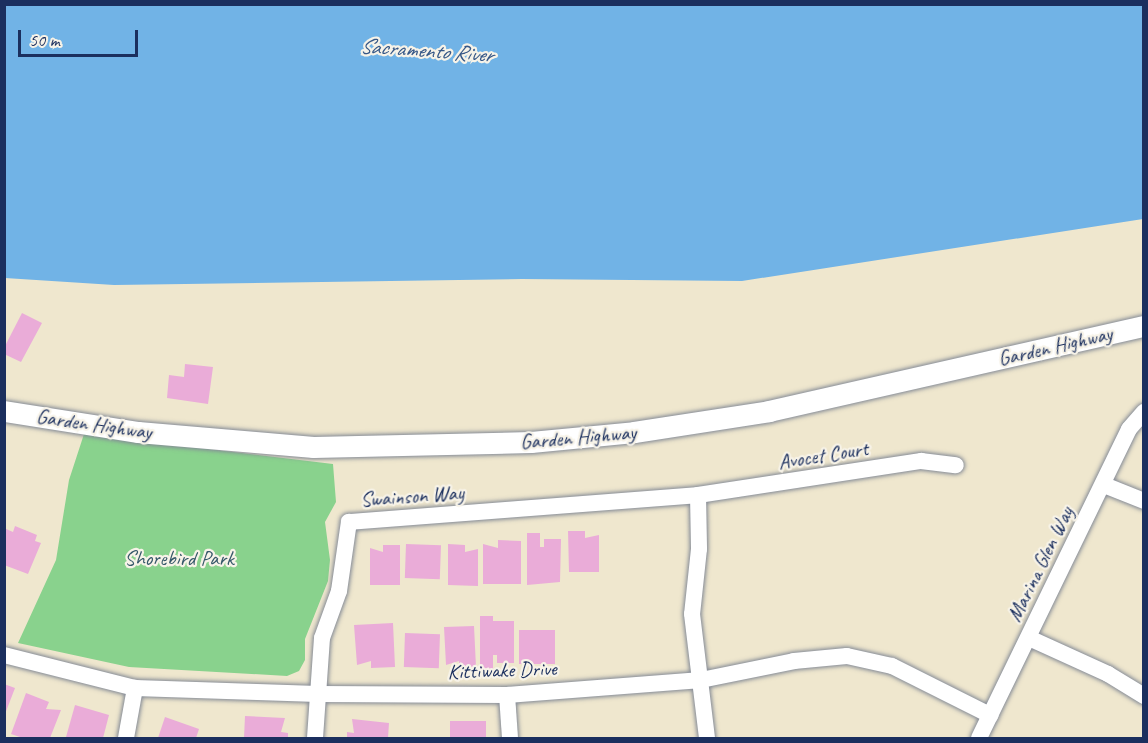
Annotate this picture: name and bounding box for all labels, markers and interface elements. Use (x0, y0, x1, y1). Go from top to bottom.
scale bar (21, 18, 141, 56)
text: 50 m (29, 29, 60, 51)
water label: Sacramento River (359, 33, 493, 69)
street label: Garden Highway (996, 321, 1114, 371)
street label: Garden Highway (35, 403, 153, 445)
street label: Garden Highway (519, 419, 637, 455)
street label: Avocet Court (776, 435, 870, 475)
street label: Swainson Way (360, 480, 464, 512)
street label: Marina Glen Way (1001, 502, 1079, 626)
park label: Shorebird Park (124, 545, 234, 571)
street label: Kittiwake Drive (447, 655, 557, 685)

